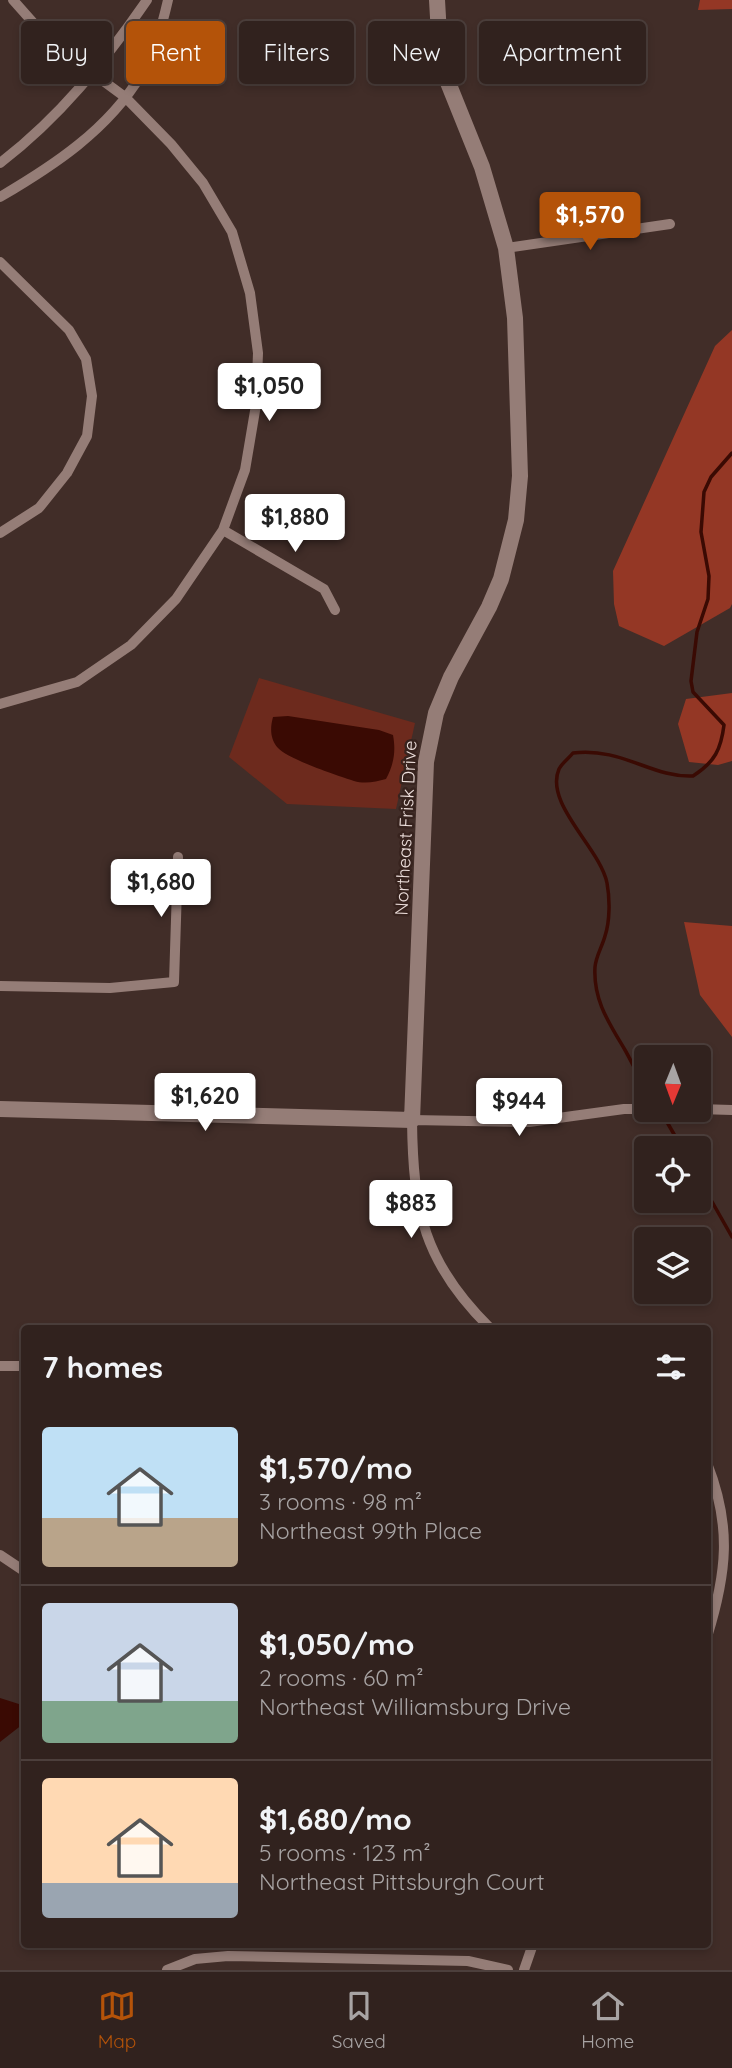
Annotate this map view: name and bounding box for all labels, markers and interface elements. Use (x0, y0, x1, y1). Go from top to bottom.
chip: Buy (21, 21, 112, 84)
chip: Rent (126, 21, 225, 84)
chip: Filters (239, 21, 354, 84)
chip: New (368, 21, 465, 84)
chip: Apartment (479, 21, 646, 84)
pin: $1,570 (533, 192, 647, 252)
text: $1,570 (556, 200, 625, 229)
pin: $1,050 (212, 364, 326, 423)
text: $1,050 (234, 371, 304, 400)
pin: $1,880 (238, 494, 352, 554)
text: $1,880 (261, 502, 329, 531)
street label: Northeast Frisk Drive (389, 740, 422, 916)
pin: $1,680 (104, 860, 218, 919)
text: $1,680 (127, 867, 195, 896)
north arrow (634, 1045, 710, 1122)
map controls (634, 1045, 711, 1304)
pin: $1,620 (148, 1074, 262, 1133)
pin: $944 (478, 1078, 560, 1138)
text: $1,620 (171, 1081, 239, 1110)
text: $944 (492, 1086, 546, 1115)
button: locate (634, 1136, 711, 1213)
pin: $883 (370, 1180, 452, 1240)
text: $883 (385, 1188, 437, 1217)
button: layers (634, 1227, 711, 1304)
text: 7 homes (42, 1348, 163, 1386)
icon: filters (652, 1348, 690, 1386)
text: $1,570/mo (259, 1449, 412, 1487)
icon: home (98, 1455, 182, 1539)
text: 3 rooms · 98 m² (259, 1487, 422, 1516)
text: Northeast 99th Place (259, 1516, 482, 1545)
text: $1,050/mo (259, 1625, 414, 1663)
icon: home (98, 1631, 182, 1715)
text: 2 rooms · 60 m² (259, 1663, 424, 1692)
text: Northeast Williamsburg Drive (259, 1692, 571, 1721)
text: $1,680/mo (259, 1800, 412, 1838)
icon: home (98, 1806, 182, 1890)
text: 5 rooms · 123 m² (259, 1838, 431, 1867)
text: Northeast Pittsburgh Court (259, 1867, 545, 1896)
tab: Map (98, 1987, 136, 2053)
tab: Saved (332, 1987, 386, 2053)
tab: Home (581, 1987, 634, 2053)

